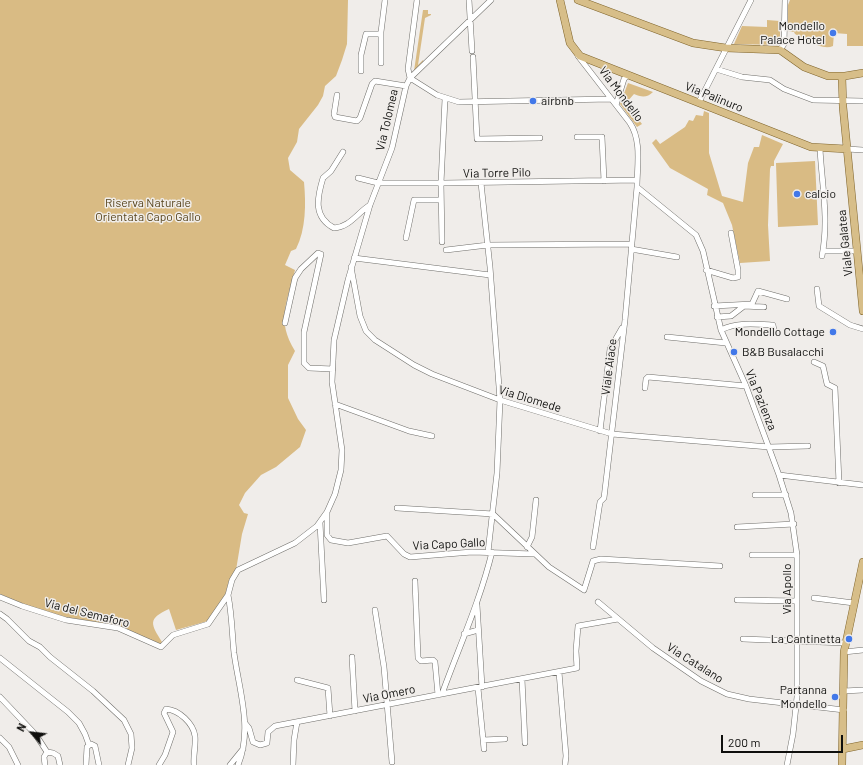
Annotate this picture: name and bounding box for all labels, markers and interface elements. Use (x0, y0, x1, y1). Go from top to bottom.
place label: Mondello Palace Hotel (760, 19, 825, 47)
marker: Mondello Palace Hotel (828, 28, 838, 38)
street label: Via Mondello (596, 64, 646, 124)
street label: Via Palinuro (683, 79, 745, 115)
street label: Via Tolomea (373, 88, 401, 152)
place label: airbnb (541, 94, 574, 108)
marker: airbnb (528, 96, 538, 106)
street label: Via Torre Pilo (463, 165, 531, 181)
place label: calcio (805, 187, 836, 201)
marker: calcio (792, 189, 802, 199)
park label: Riserva Naturale Orientata Capo Gallo (95, 196, 201, 224)
street label: Viale Galatea (834, 209, 856, 277)
place label: Mondello Cottage (735, 325, 825, 339)
marker: Mondello Cottage (828, 327, 838, 337)
street label: Viale Aiace (598, 338, 620, 396)
place label: B&B Busalacchi (742, 345, 824, 359)
marker: B&B Busalacchi (729, 347, 739, 357)
street label: Via Pazienza (742, 367, 780, 433)
street label: Via Diomede (497, 383, 563, 415)
street label: Via Capo Gallo (412, 535, 486, 553)
street label: Via Apollo (780, 563, 794, 615)
street label: Via del Semaforo (43, 595, 131, 631)
place label: La Cantinetta (771, 632, 841, 646)
marker: La Cantinetta (844, 634, 854, 644)
street label: Via Catalano (664, 640, 726, 686)
street label: Via Omero (362, 682, 416, 706)
place label: Partanna Mondello (780, 683, 827, 711)
marker: Partanna Mondello (830, 692, 840, 702)
north arrow (12, 713, 52, 753)
text: N (14, 721, 28, 733)
scale bar (723, 727, 845, 753)
text: 200 m (728, 735, 760, 749)

